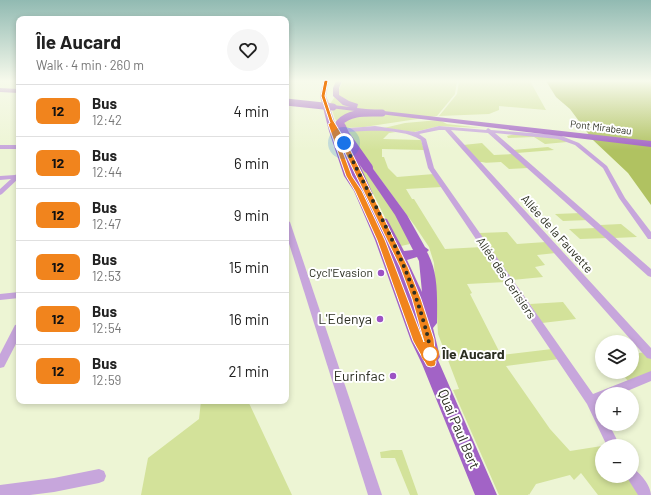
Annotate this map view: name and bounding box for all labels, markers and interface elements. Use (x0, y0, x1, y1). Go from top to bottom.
button: heart (227, 29, 269, 71)
text: Île Aucard (36, 30, 121, 53)
text: Walk · 4 min · 260 m (36, 57, 144, 73)
text: Bus (92, 94, 117, 112)
text: 12 (52, 102, 64, 119)
text: 4 min (233, 102, 269, 120)
text: 12:42 (92, 112, 122, 128)
street label: Pont Mirabeau (570, 117, 632, 137)
your location (334, 133, 354, 153)
text: Bus (92, 146, 117, 164)
text: 12 (52, 154, 64, 171)
text: 6 min (234, 154, 269, 172)
text: 12:44 (92, 164, 122, 180)
street label: Allée de la Fauvette (519, 191, 597, 275)
text: Bus (92, 198, 117, 216)
text: 12 (52, 206, 64, 223)
text: 9 min (234, 206, 269, 224)
text: 12:47 (92, 216, 121, 232)
street label: Allée des Cerisiers (474, 234, 539, 321)
text: Bus (92, 250, 117, 268)
text: 12 (52, 258, 64, 275)
text: 15 min (229, 258, 269, 276)
place label: Cycl'Evasion (309, 265, 373, 279)
text: 12:53 (92, 268, 121, 284)
marker: Cycl'Evasion (376, 268, 386, 278)
text: Bus (92, 302, 117, 320)
text: 12 (52, 310, 64, 327)
text: 16 min (229, 310, 269, 328)
place label: L'Edenya (318, 310, 372, 327)
marker: L'Edenya (375, 314, 385, 324)
text: 12:54 (92, 320, 122, 336)
map controls (595, 335, 639, 483)
button: layers (595, 335, 639, 379)
marker: Île Aucard (421, 345, 439, 363)
place label: Île Aucard (441, 345, 505, 362)
text: Bus (92, 354, 117, 372)
text: 12 (52, 362, 64, 379)
text: 21 min (229, 362, 269, 380)
place label: Eurinfac (334, 367, 385, 384)
marker: Eurinfac (388, 371, 398, 381)
text: 12:59 (92, 372, 121, 388)
street label: Quai Paul Bert (435, 387, 484, 471)
button: + (595, 387, 639, 431)
button: − (595, 439, 639, 483)

